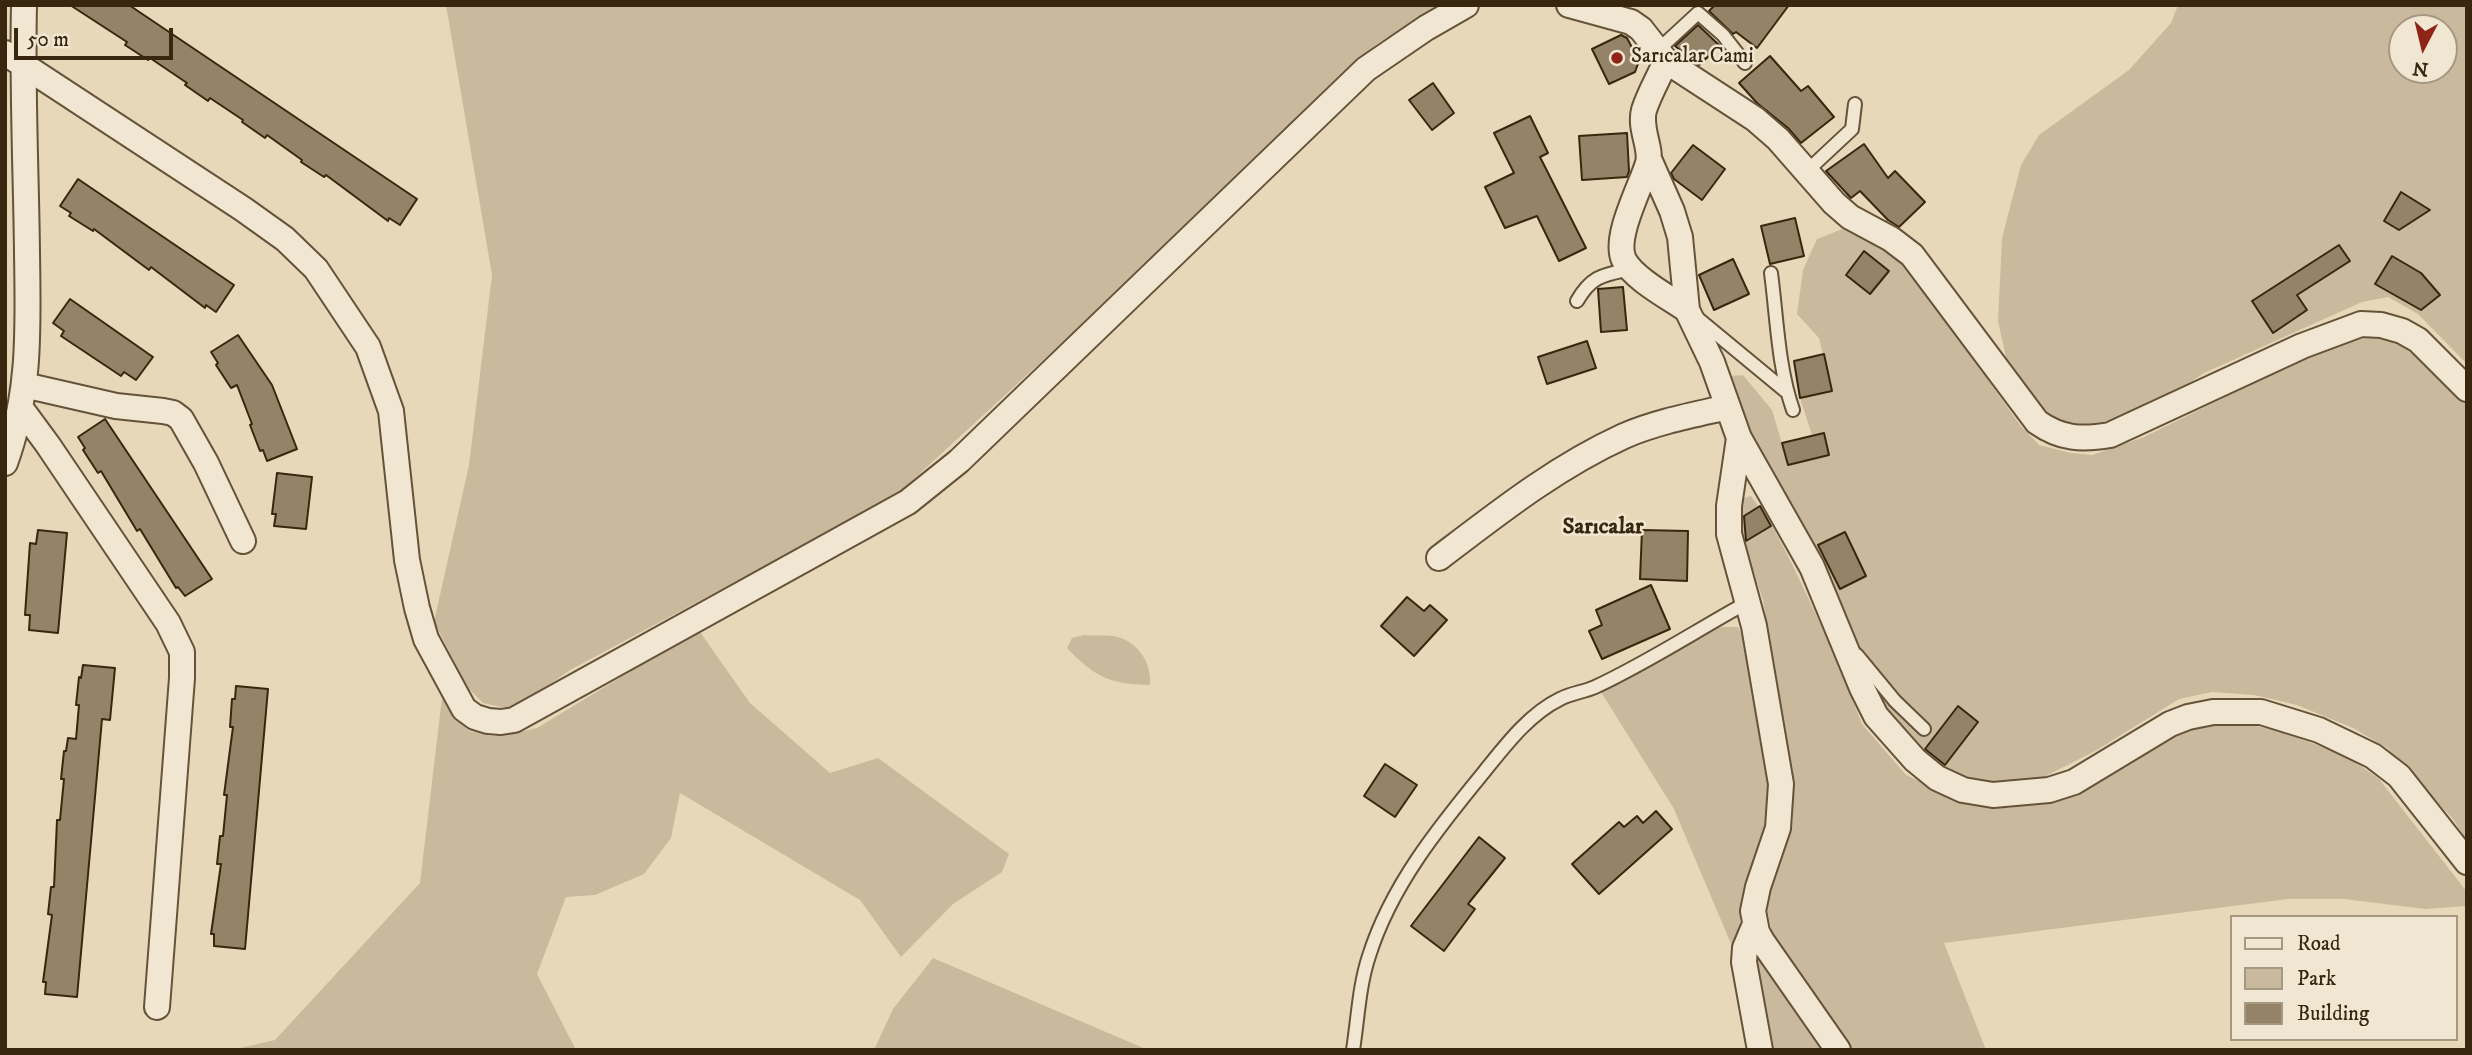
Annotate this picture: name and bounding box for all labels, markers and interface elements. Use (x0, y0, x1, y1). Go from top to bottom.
scale bar (18, 14, 177, 58)
north arrow (2388, 14, 2458, 84)
text: 50 m (27, 27, 69, 53)
place label: Sarıcalar Cami (1631, 45, 1754, 71)
marker: Sarıcalar Cami (1609, 50, 1625, 66)
text: N (2411, 56, 2430, 81)
district label: Sarıcalar (1562, 514, 1644, 542)
legend (2230, 915, 2458, 1041)
text: Road (2297, 931, 2341, 957)
text: Park (2297, 966, 2336, 992)
text: Building (2297, 1001, 2369, 1027)

